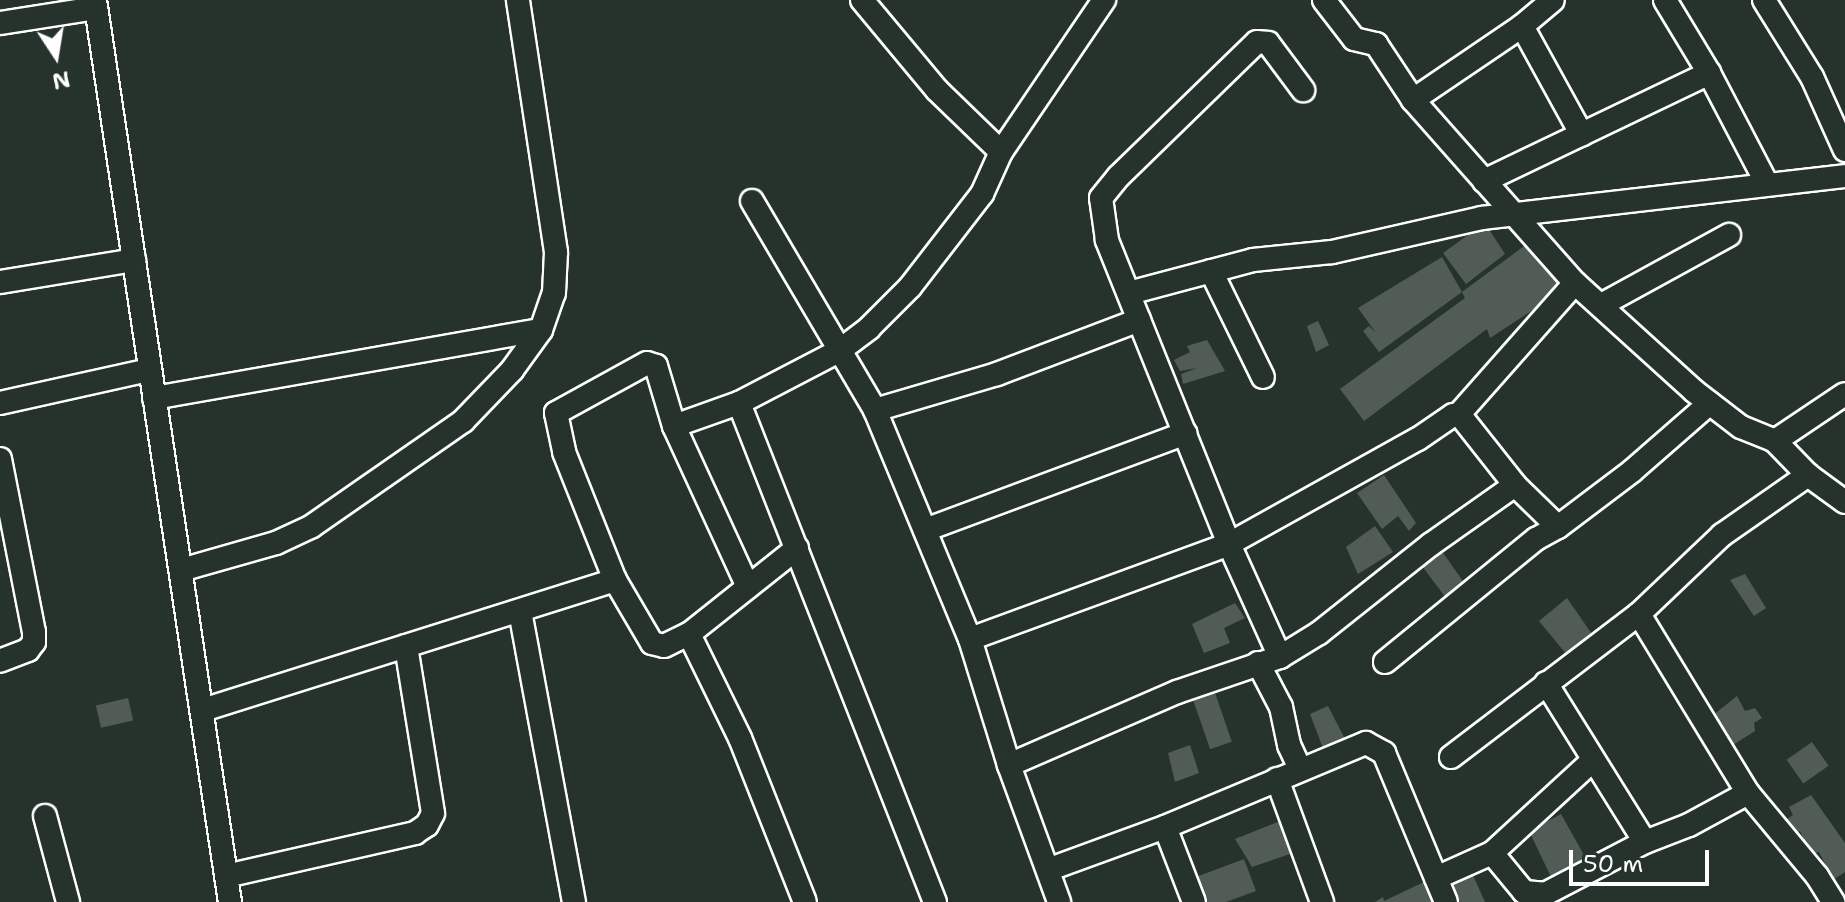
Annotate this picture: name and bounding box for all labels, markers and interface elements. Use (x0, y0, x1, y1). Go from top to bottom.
north arrow (16, 16, 96, 96)
text: N (50, 64, 73, 96)
scale bar (1573, 834, 1713, 884)
text: 50 m (1583, 848, 1643, 880)

